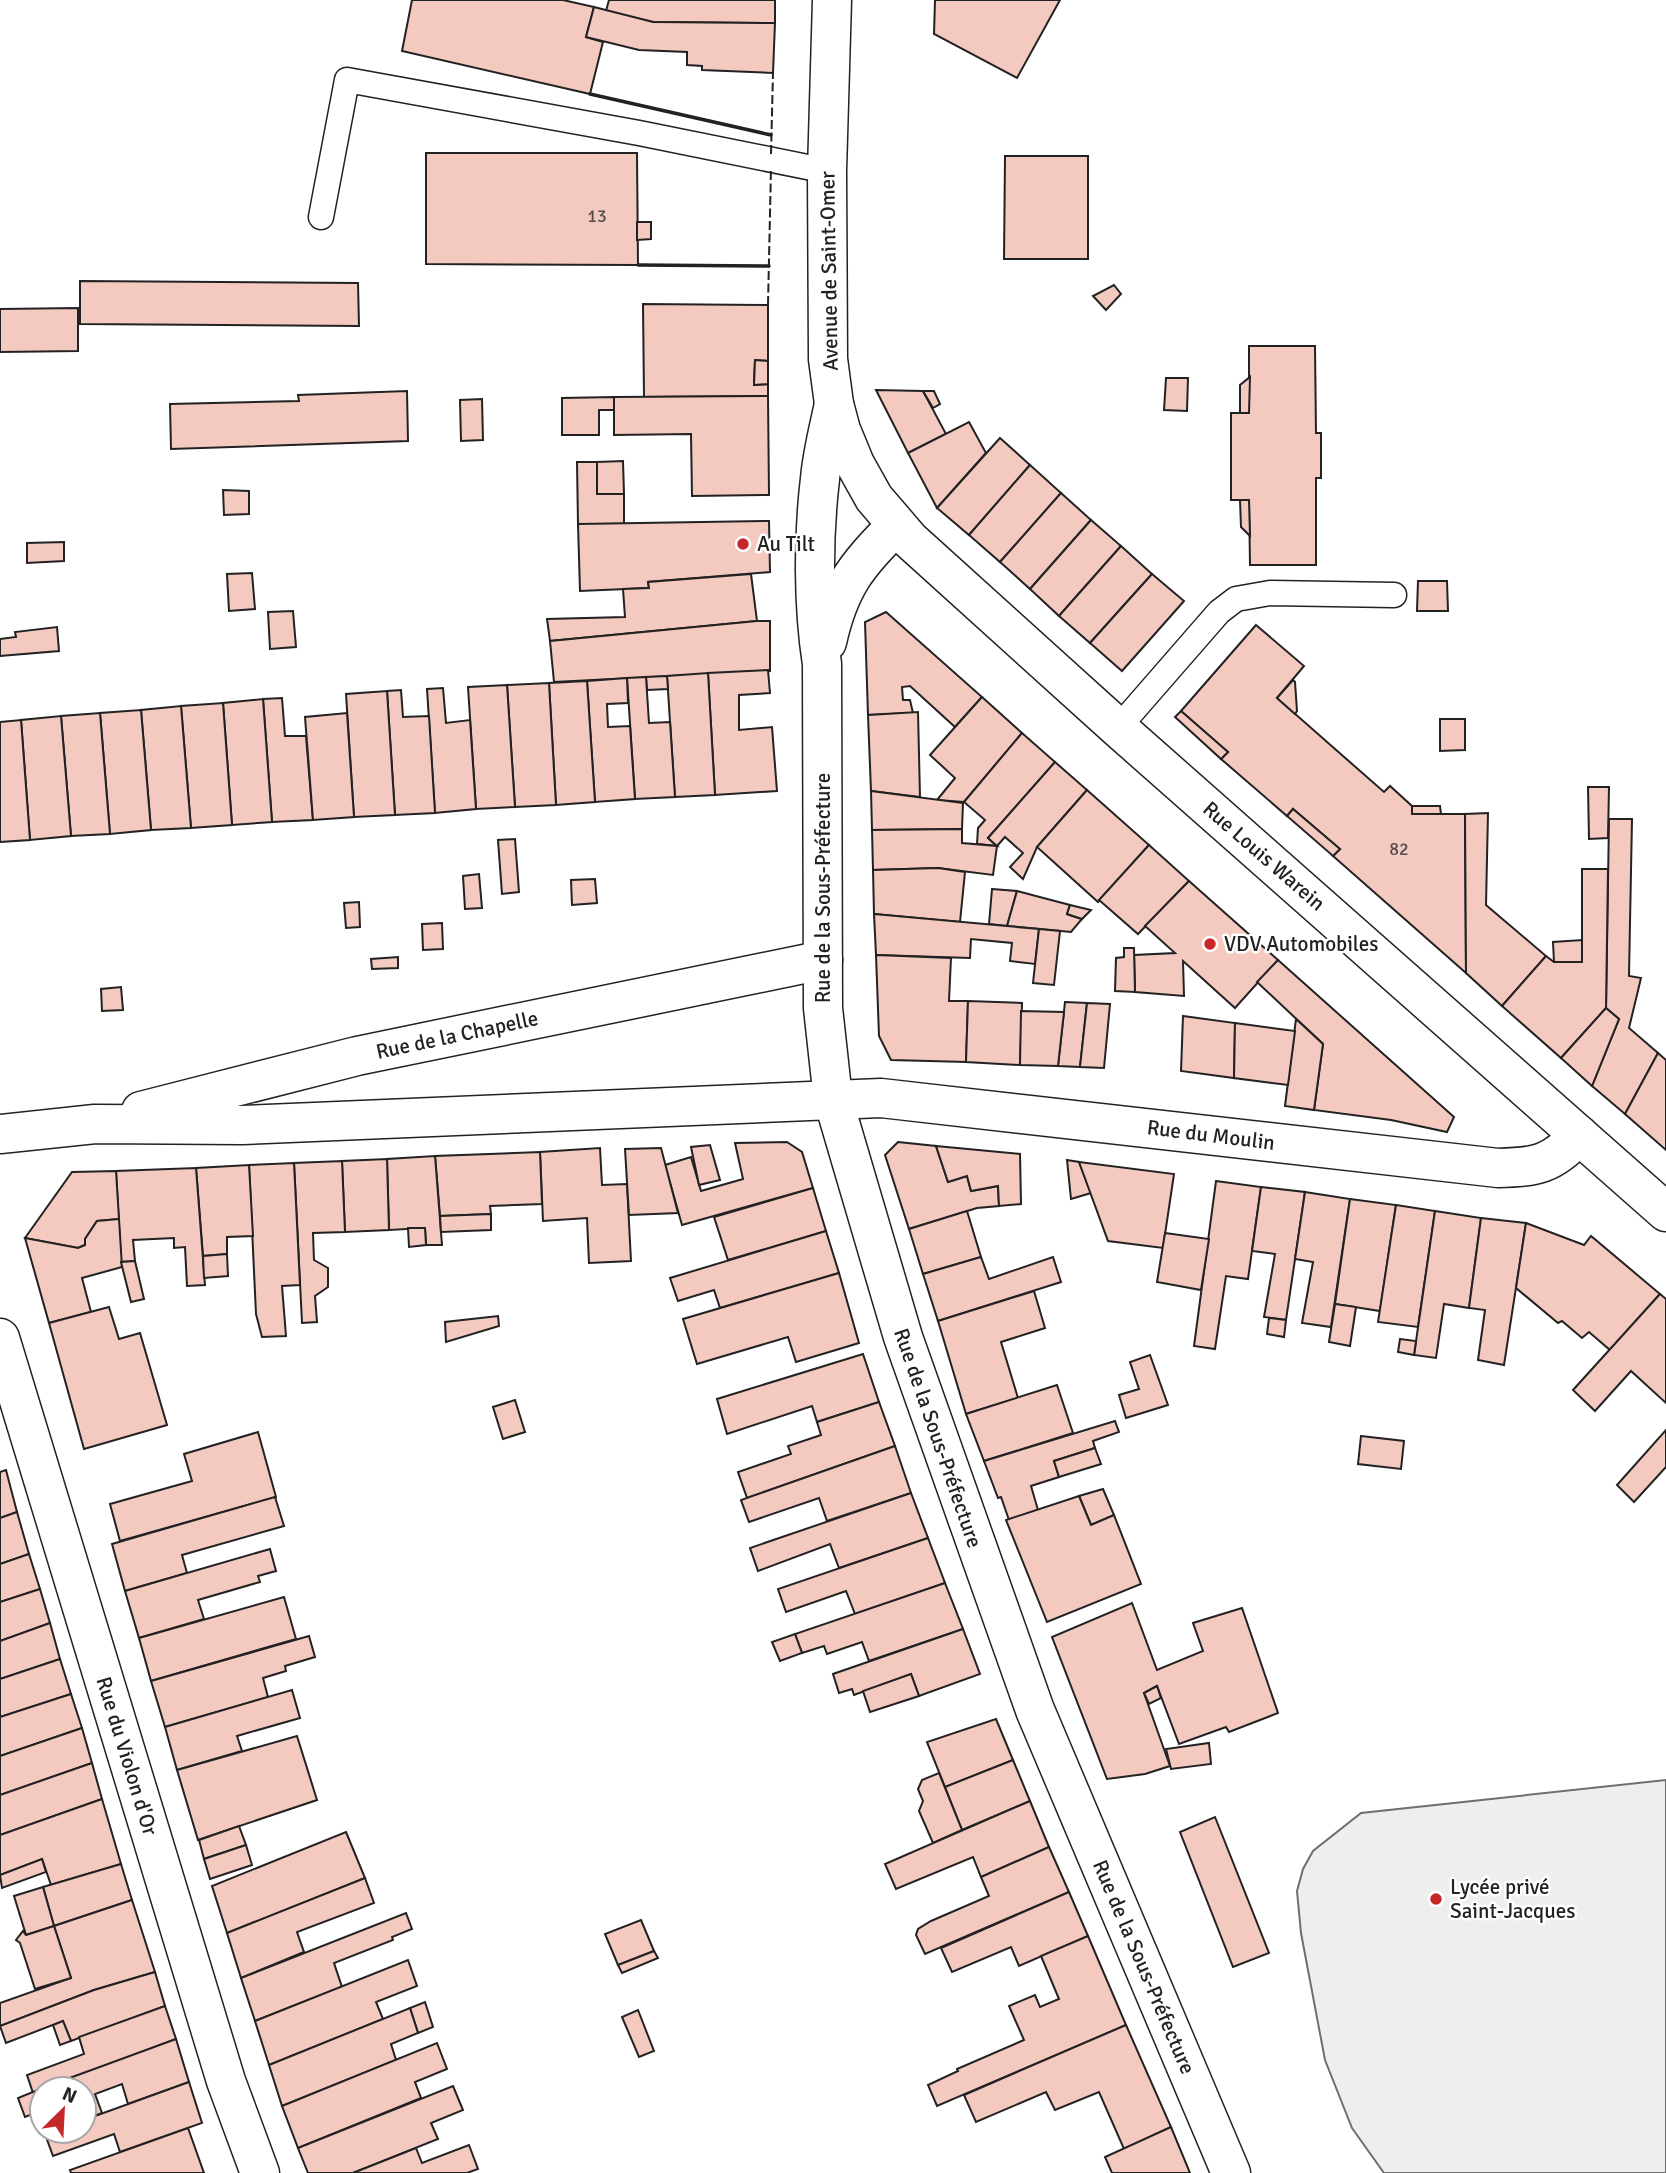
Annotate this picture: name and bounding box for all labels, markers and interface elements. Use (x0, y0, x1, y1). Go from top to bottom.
street label: Avenue de Saint-Omer (814, 171, 844, 371)
house number: 13 (587, 205, 607, 227)
place label: Au Tilt (757, 531, 815, 557)
marker: Au Tilt (735, 536, 751, 552)
street label: Rue de la Sous-Préfecture (810, 773, 836, 1003)
street label: Rue Louis Warein (1197, 796, 1331, 916)
house number: 82 (1389, 838, 1409, 860)
place label: VDV Automobiles (1224, 931, 1378, 957)
marker: VDV Automobiles (1202, 936, 1218, 952)
street label: Rue de la Chapelle (373, 1005, 541, 1065)
street label: Rue du Moulin (1146, 1114, 1276, 1156)
street label: Rue de la Sous-Préfecture (888, 1325, 988, 1551)
street label: Rue du Violon d'Or (91, 1674, 164, 1839)
street label: Rue de la Sous-Préfecture (1087, 1856, 1201, 2078)
place label: Lycée privé Saint-Jacques (1450, 1874, 1575, 1924)
marker: Lycée privé Saint-Jacques (1428, 1891, 1444, 1907)
north arrow (28, 2075, 98, 2145)
text: N (59, 2082, 80, 2109)

